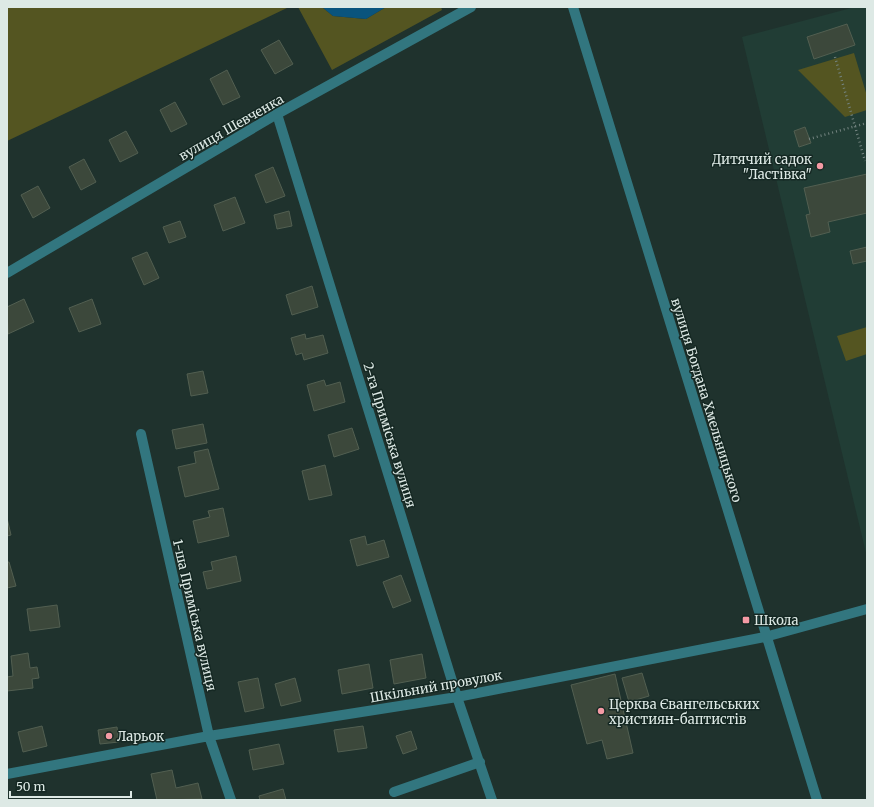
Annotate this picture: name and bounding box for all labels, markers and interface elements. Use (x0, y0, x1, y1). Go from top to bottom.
street label: вулиця Шевченка (176, 90, 287, 164)
place label: Дитячий садок "Ластівка" (712, 151, 813, 183)
marker: Дитячий садок "Ластівка" (815, 161, 825, 171)
street label: вулиця Богдана Хмельницького (667, 296, 746, 505)
street label: 2-га Приміська вулиця (359, 360, 420, 510)
street label: 1-ша Приміська вулиця (169, 538, 220, 693)
place label: Школа (754, 612, 798, 629)
marker: Школа (741, 615, 751, 625)
street label: Шкільний провулок (369, 666, 504, 707)
place label: Церква Євангельських християн-баптистів (609, 696, 760, 728)
marker: Церква Євангельських християн-баптистів (596, 706, 606, 716)
place label: Ларьок (117, 728, 165, 745)
marker: Ларьок (104, 731, 114, 741)
scale bar (10, 773, 131, 799)
text: 50 m (16, 779, 45, 794)

